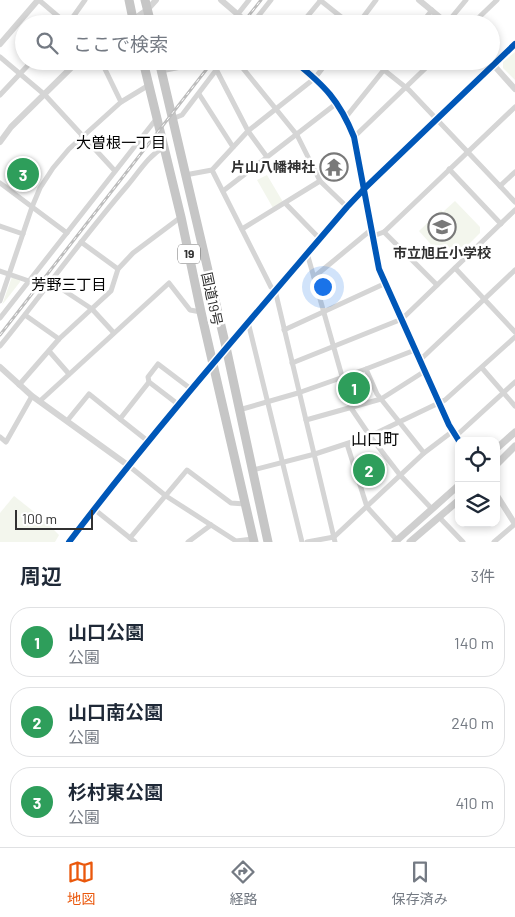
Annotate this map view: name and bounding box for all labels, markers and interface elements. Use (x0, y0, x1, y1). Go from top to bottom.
search box (15, 15, 500, 70)
icon: search (33, 29, 61, 57)
text: ここで検索 (73, 32, 168, 55)
district label: 大曽根一丁目 (76, 133, 166, 151)
temple icon: 片山八幡神社 (319, 152, 349, 182)
pin: 3 (7, 155, 39, 193)
place label: 片山八幡神社 (231, 158, 315, 175)
school or university icon: 市立旭丘小学校 (427, 212, 457, 242)
road number: 19 (178, 244, 200, 264)
place label: 市立旭丘小学校 (393, 244, 491, 261)
street label: 国道19号 (199, 271, 226, 327)
your location (310, 274, 336, 300)
district label: 芳野三丁目 (31, 275, 107, 293)
pin: 1 (338, 369, 370, 407)
district label: 山口町 (351, 429, 399, 448)
map controls (455, 437, 500, 527)
button: locate (455, 437, 500, 482)
pin: 2 (353, 451, 385, 489)
button: layers (455, 482, 500, 527)
scale bar (15, 507, 92, 530)
text: 100 m (22, 510, 57, 527)
text: 周辺 (20, 563, 62, 588)
text: 3件 (471, 566, 495, 585)
text: 山口公園 (68, 620, 144, 643)
text: 1 (34, 633, 40, 652)
text: 140 m (454, 633, 494, 652)
text: 公園 (68, 647, 100, 666)
text: 山口南公園 (68, 700, 163, 723)
text: 2 (33, 713, 41, 732)
text: 240 m (451, 713, 494, 732)
text: 公園 (68, 727, 100, 746)
text: 杉村東公園 (68, 780, 163, 803)
text: 3 (33, 793, 41, 812)
text: 410 m (456, 793, 494, 812)
text: 公園 (68, 807, 100, 826)
tab: 地図 (67, 858, 95, 908)
tab: 経路 (229, 858, 257, 908)
tab: 保存済み (392, 858, 448, 908)

